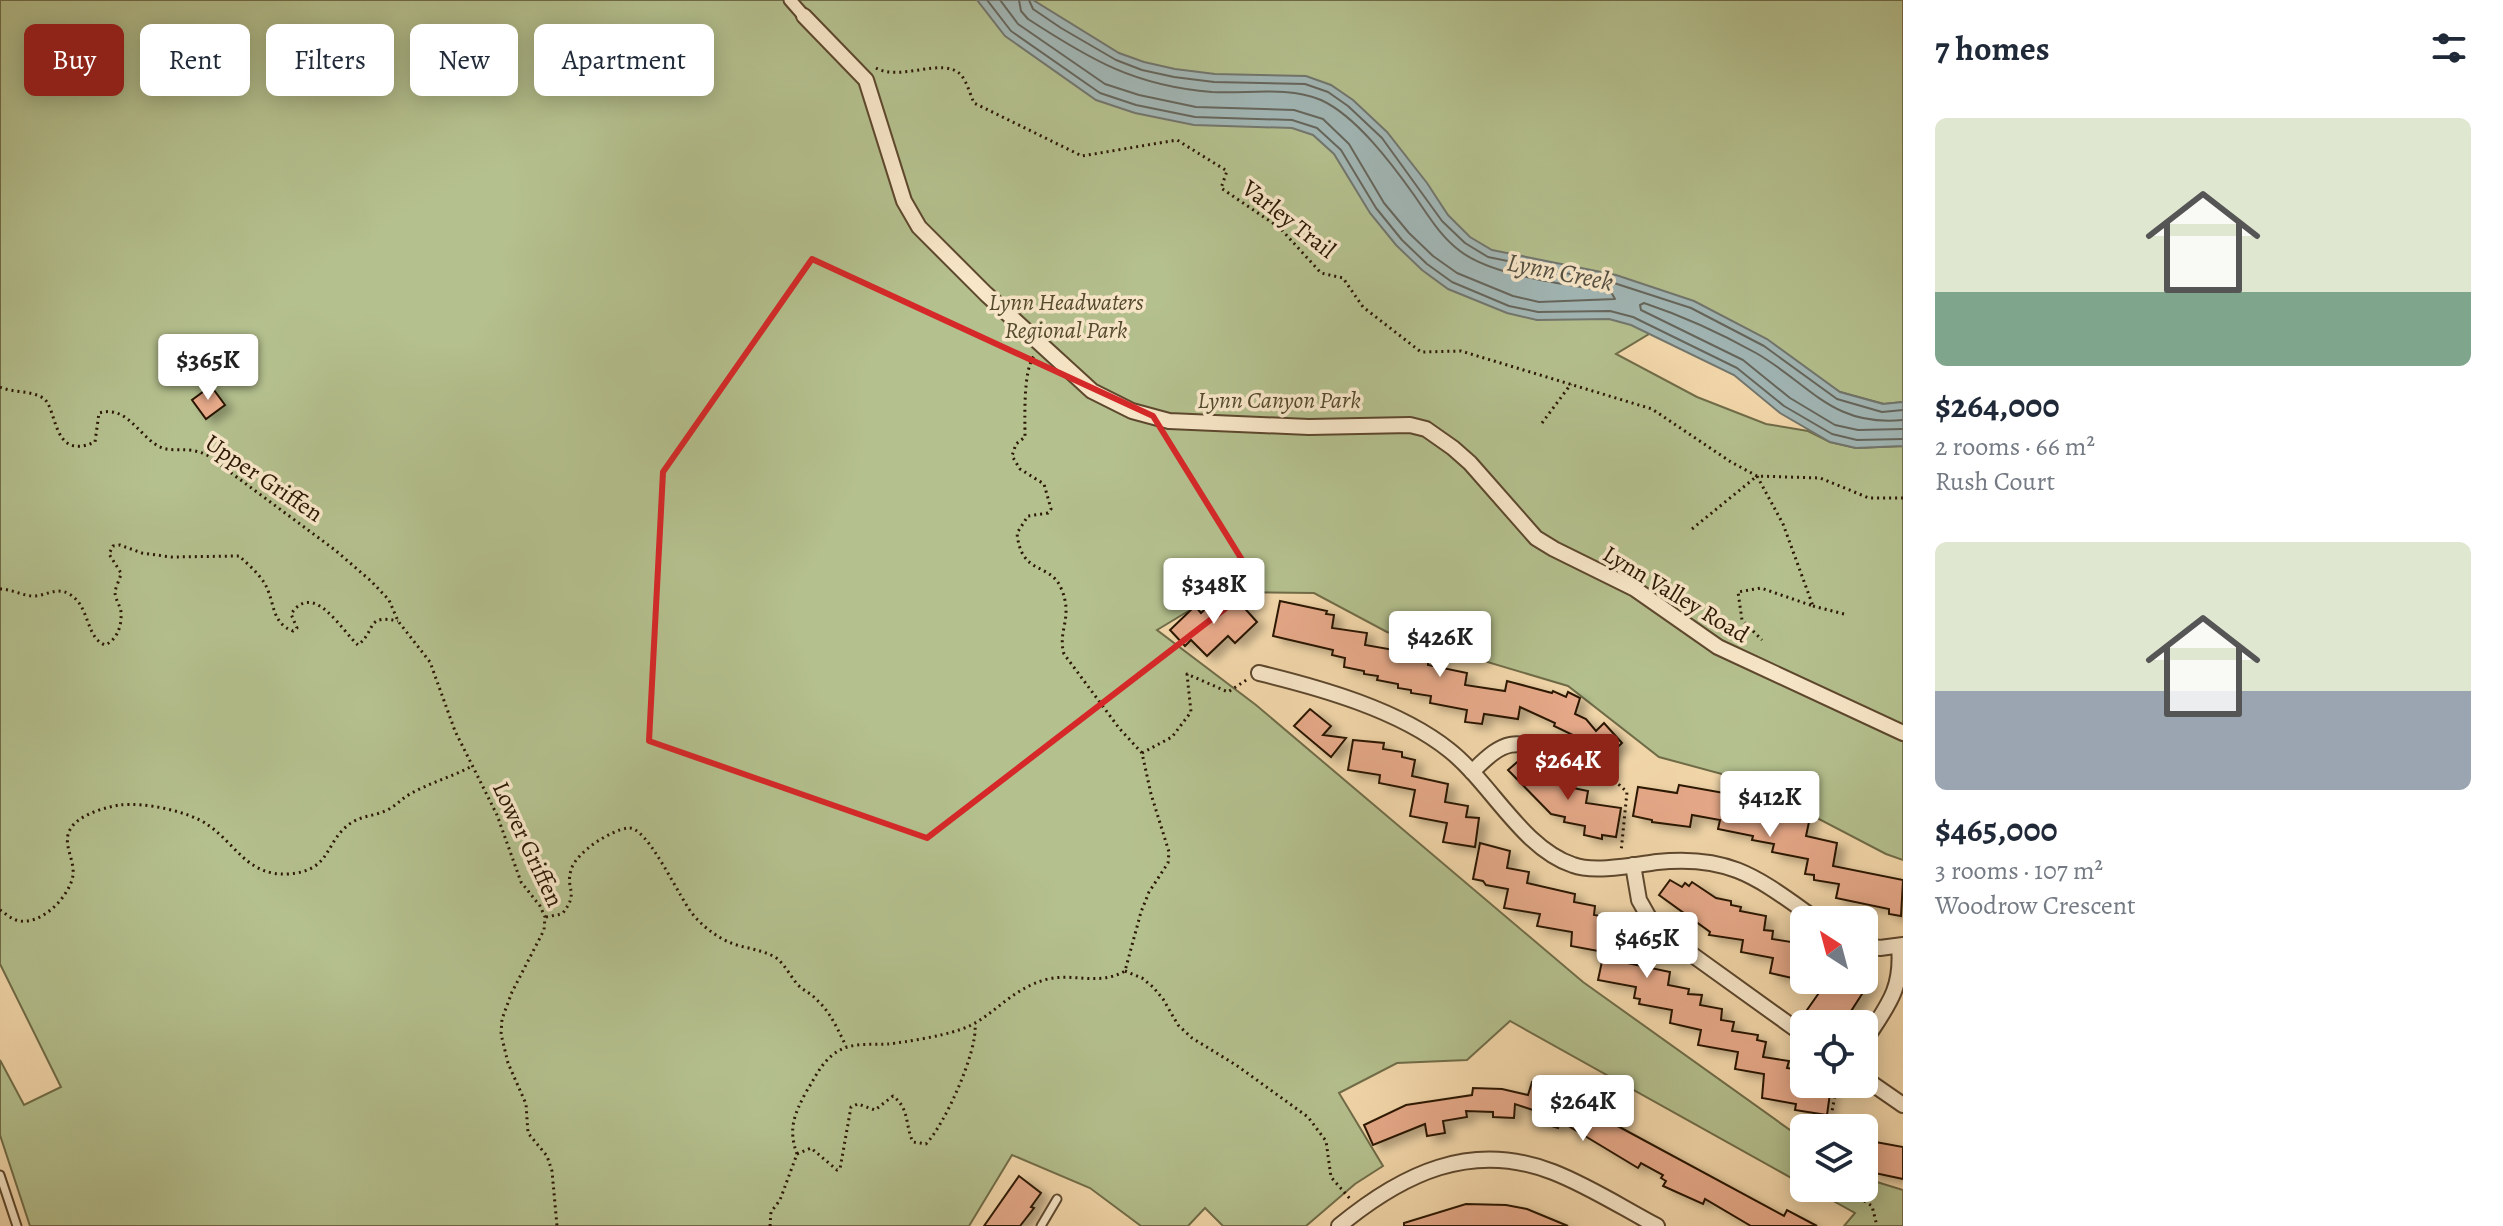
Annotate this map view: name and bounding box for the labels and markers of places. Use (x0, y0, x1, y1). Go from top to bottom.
pin: $365K (152, 334, 264, 402)
pin: $348K (1158, 558, 1270, 626)
pin: $426K (1384, 611, 1496, 679)
pin: $264K (1512, 734, 1624, 802)
pin: $412K (1714, 771, 1826, 839)
pin: $465K (1591, 912, 1703, 980)
pin: $264K (1527, 1075, 1639, 1143)

